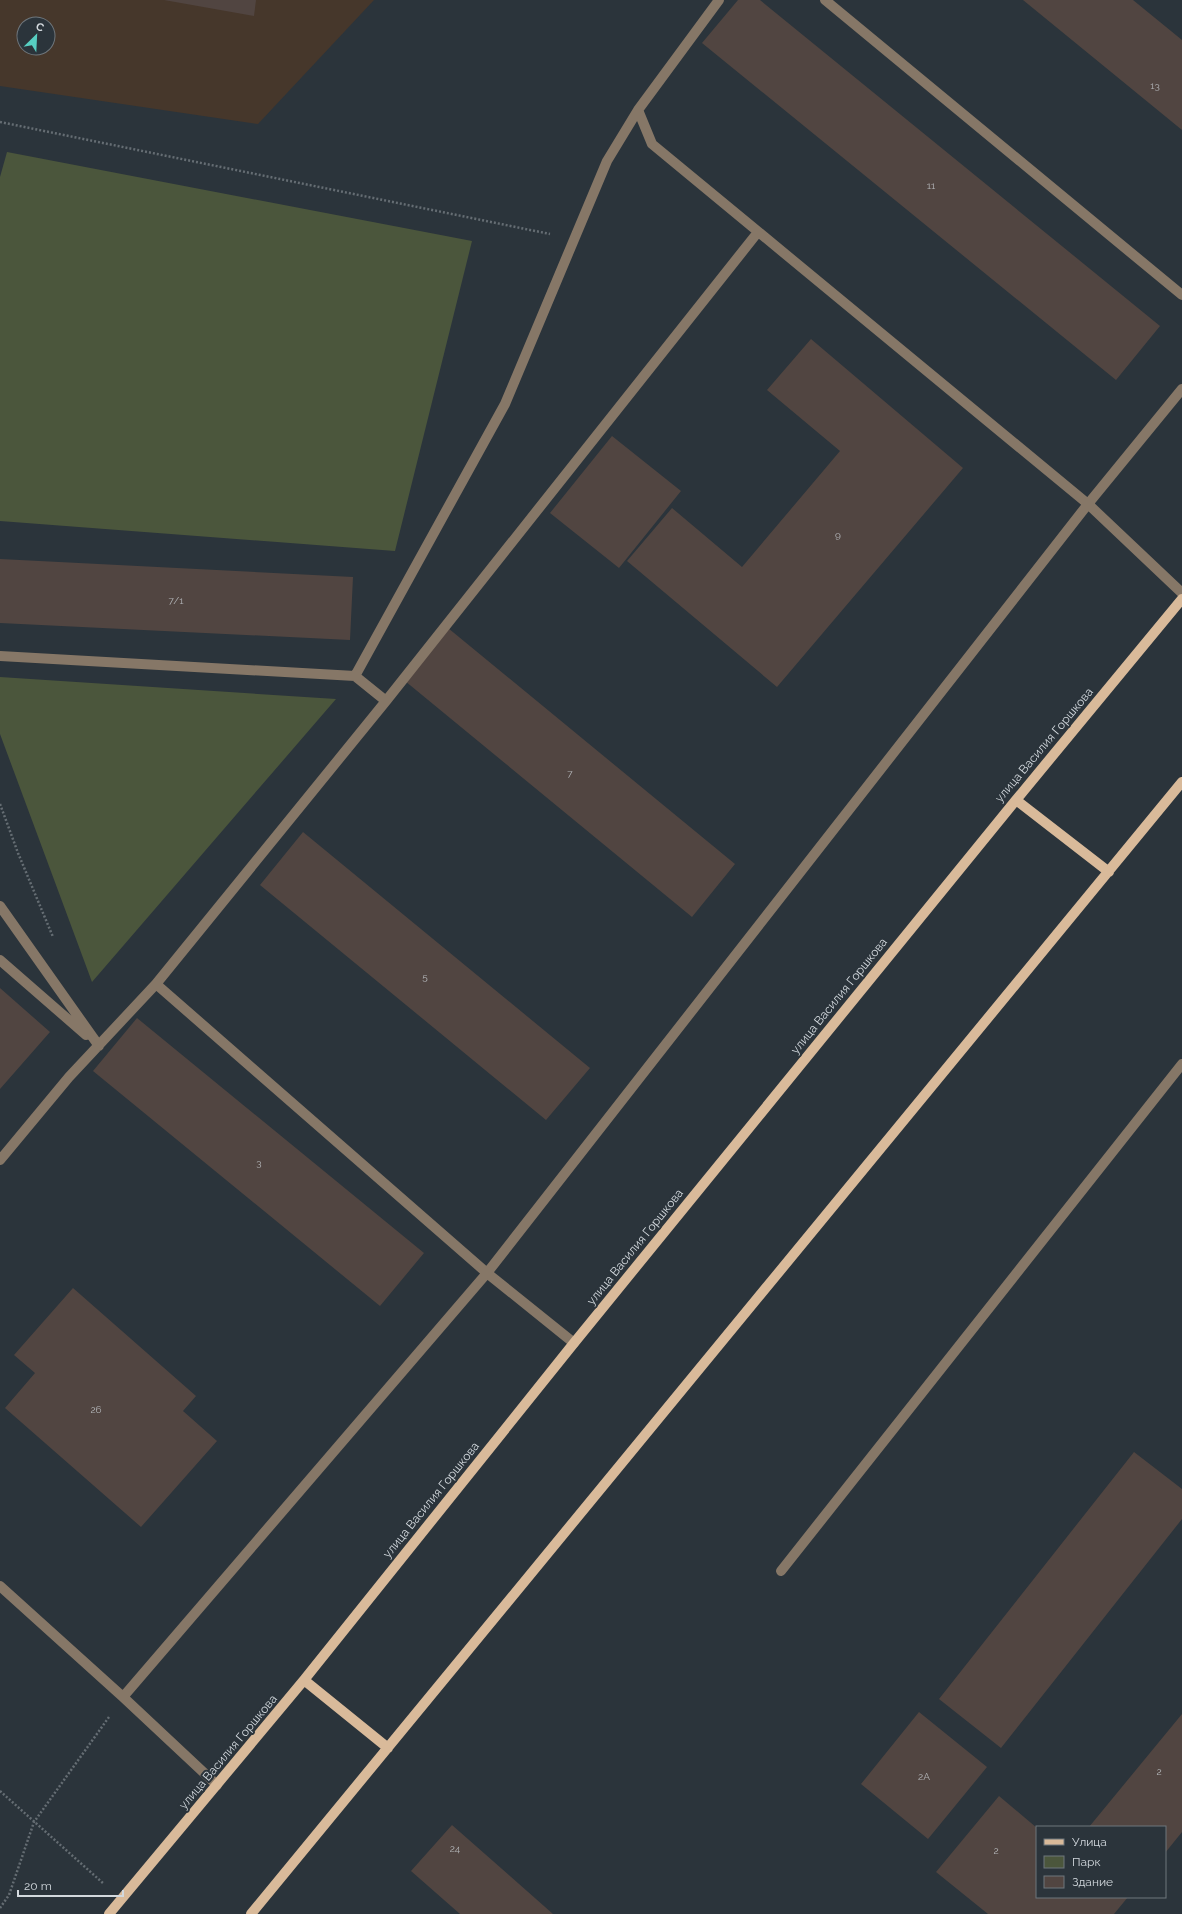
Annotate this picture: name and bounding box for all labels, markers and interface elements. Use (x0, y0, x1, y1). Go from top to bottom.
north arrow (16, 16, 56, 56)
text: С (34, 20, 46, 35)
house number: 13 (1150, 80, 1160, 91)
house number: 11 (927, 180, 936, 191)
house number: 9 (835, 529, 841, 540)
house number: 7/1 (169, 595, 184, 606)
street label: улица Василия Горшкова (992, 685, 1096, 805)
house number: 7 (567, 768, 573, 779)
street label: улица Василия Горшкова (788, 935, 890, 1057)
house number: 5 (422, 971, 428, 982)
house number: 3 (256, 1157, 262, 1168)
street label: улица Василия Горшкова (584, 1186, 686, 1308)
house number: 26 (90, 1404, 102, 1415)
street label: улица Василия Горшкова (380, 1439, 482, 1561)
street label: улица Василия Горшкова (176, 1692, 280, 1812)
house number: 2 (1156, 1766, 1162, 1777)
house number: 2А (918, 1771, 930, 1782)
legend (1036, 1826, 1166, 1898)
text: Улица (1072, 1835, 1107, 1849)
house number: 24 (450, 1843, 461, 1854)
house number: 2 (993, 1845, 999, 1856)
text: Парк (1072, 1855, 1101, 1869)
scale bar (18, 1872, 123, 1898)
text: Здание (1072, 1875, 1113, 1889)
text: 20 m (24, 1879, 52, 1893)

